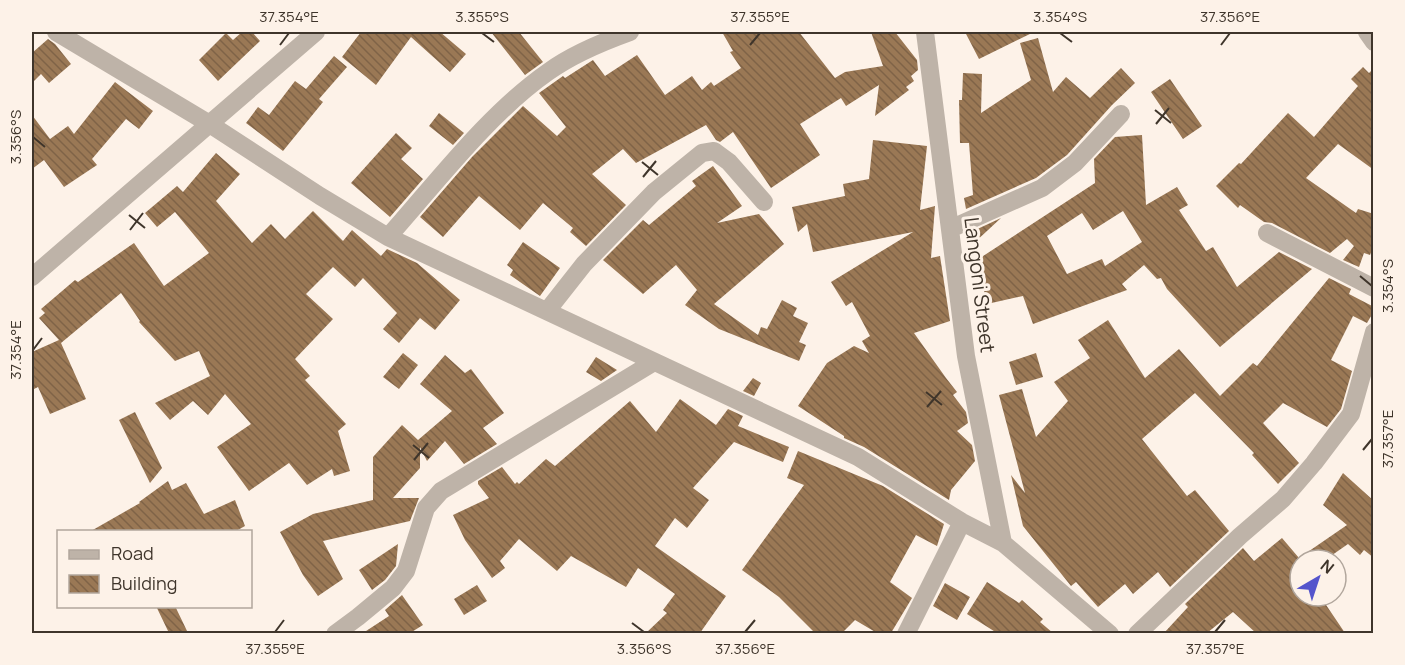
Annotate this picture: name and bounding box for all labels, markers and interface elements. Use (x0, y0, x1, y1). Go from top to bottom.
text: 37.354°E (259, 6, 319, 27)
text: 3.355°S (455, 6, 509, 27)
text: 37.355°E (730, 6, 790, 27)
text: 3.354°S (1033, 6, 1087, 27)
text: 37.356°E (1200, 6, 1260, 27)
text: 3.356°S (5, 110, 26, 164)
street label: Langoni Street (958, 216, 1002, 354)
text: 3.354°S (1377, 259, 1398, 313)
text: 37.354°E (5, 320, 26, 380)
text: 37.357°E (1377, 410, 1398, 468)
legend (57, 530, 252, 608)
text: Road (111, 541, 154, 565)
north arrow (1288, 548, 1348, 608)
text: N (1316, 554, 1339, 579)
text: Building (111, 571, 177, 595)
text: 37.355°E (245, 638, 305, 659)
text: 3.356°S (617, 638, 671, 659)
text: 37.356°E (715, 638, 775, 659)
text: 37.357°E (1186, 638, 1244, 659)

